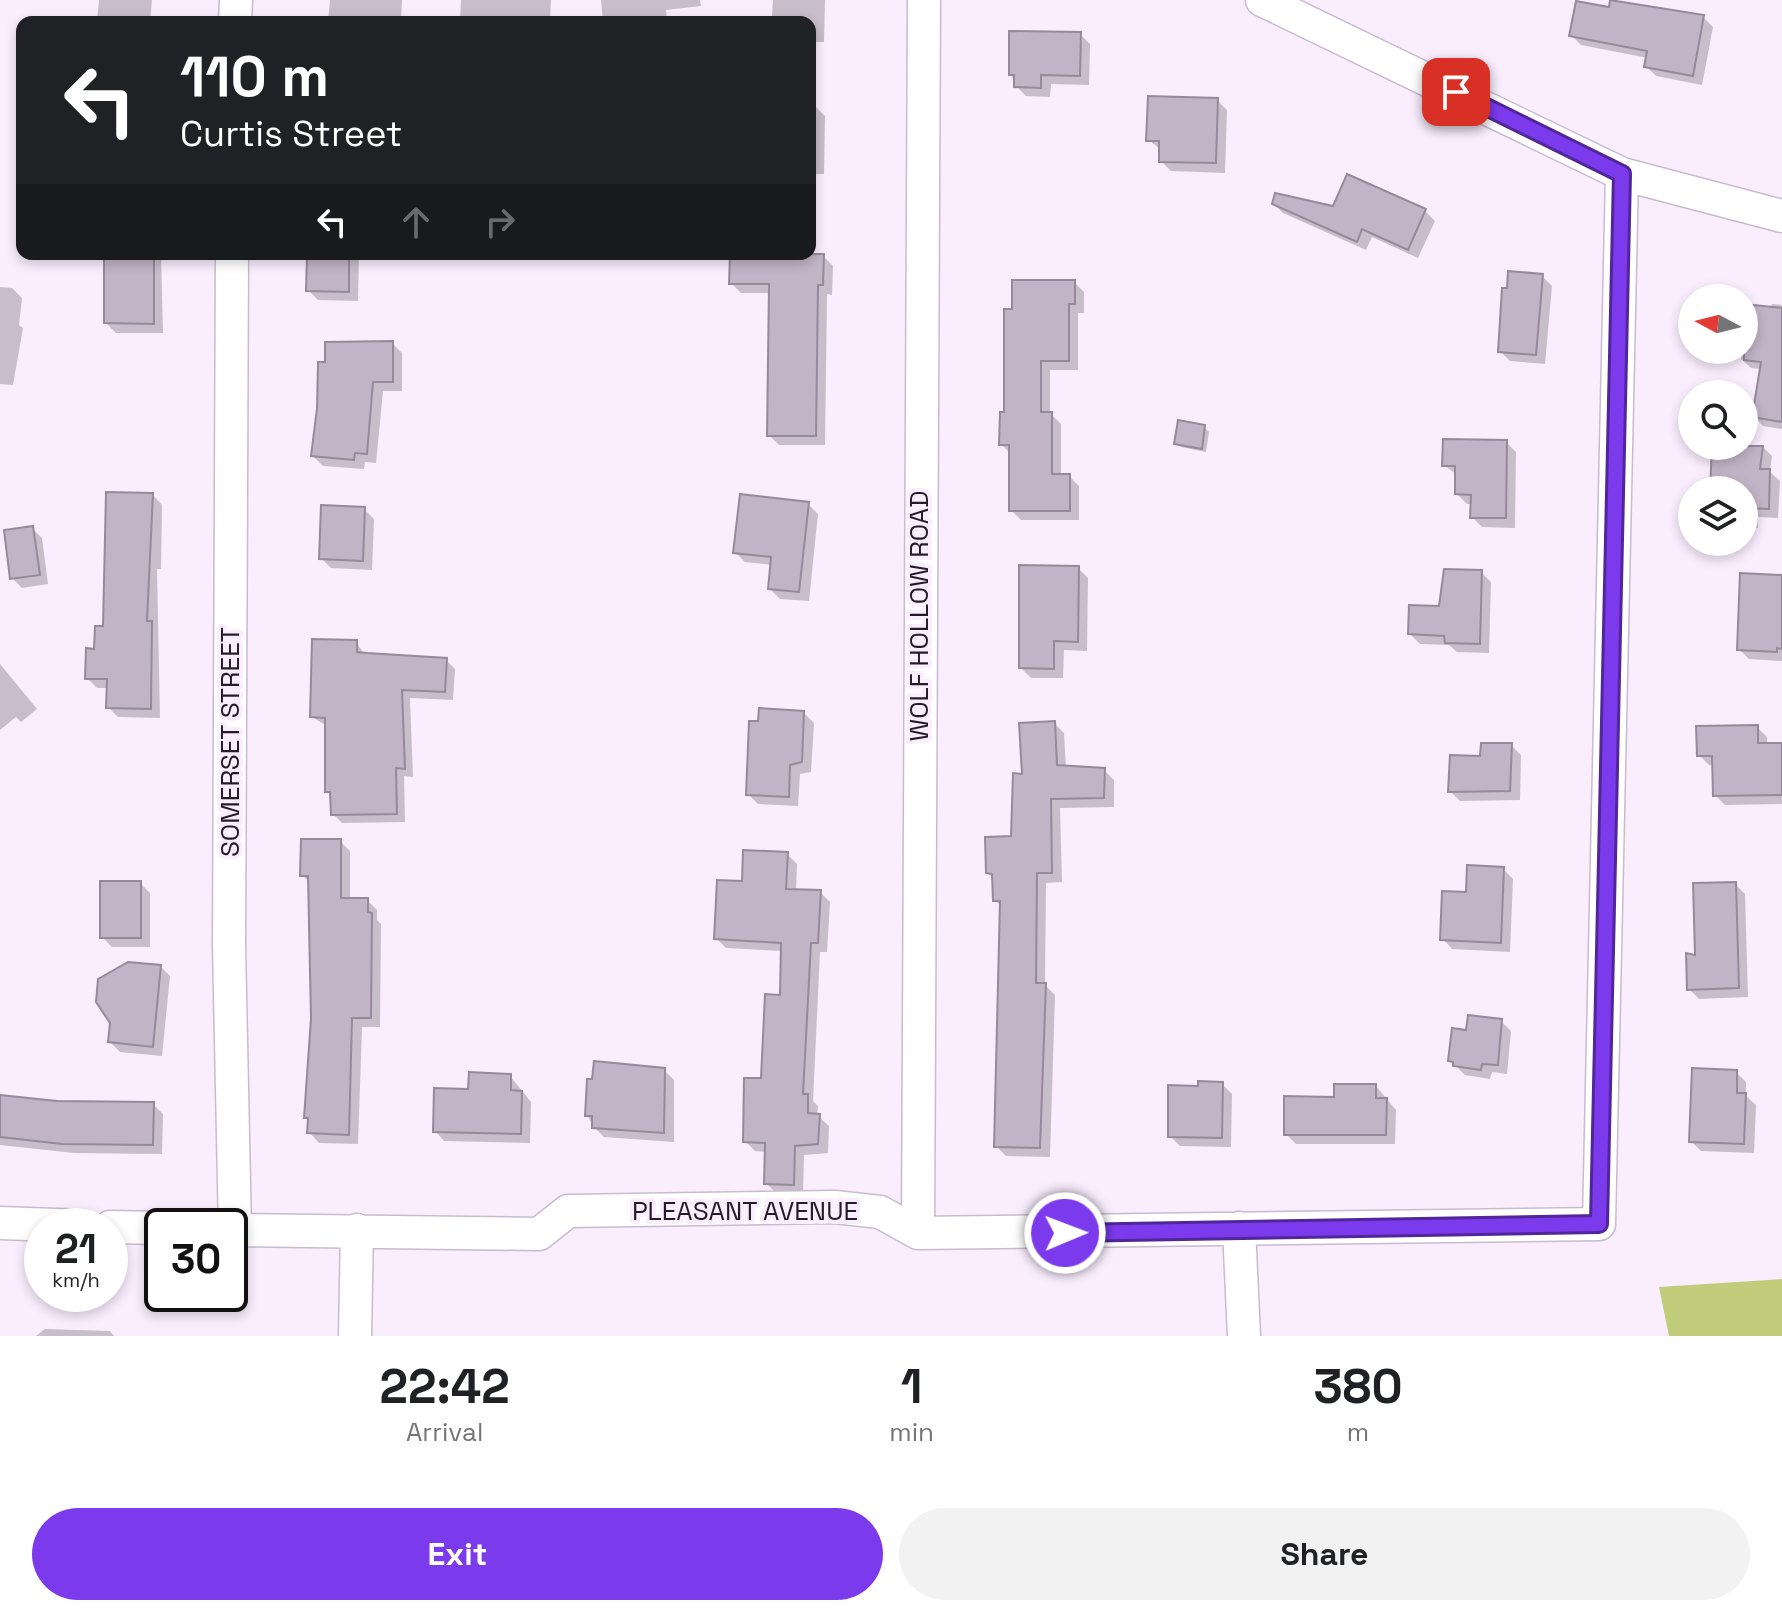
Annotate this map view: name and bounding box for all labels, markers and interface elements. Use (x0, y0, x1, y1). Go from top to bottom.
text: 110 m (180, 41, 329, 112)
icon: left (48, 48, 152, 152)
pin (1422, 58, 1490, 126)
icon: arrive (1434, 70, 1478, 114)
text: Curtis Street (180, 111, 402, 157)
icon: left (310, 200, 354, 244)
icon: ahead (394, 200, 438, 244)
icon: right (478, 200, 522, 244)
north arrow (1678, 284, 1758, 364)
map controls (1678, 284, 1758, 556)
button: search (1678, 380, 1758, 460)
button: layers (1678, 476, 1758, 556)
street label: WOLF HOLLOW ROAD (902, 491, 936, 741)
street label: SOMERSET STREET (213, 627, 247, 857)
position arrow (1023, 1191, 1107, 1275)
street label: PLEASANT AVENUE (632, 1194, 858, 1228)
speed limit sign: 30 (144, 1208, 248, 1312)
text: 21 (55, 1224, 97, 1275)
text: km/h (52, 1267, 100, 1293)
text: 22:42 (379, 1356, 510, 1417)
text: 1 (901, 1356, 922, 1417)
text: 380 (1313, 1356, 1403, 1417)
text: Arrival (406, 1415, 483, 1449)
text: min (889, 1415, 934, 1449)
text: m (1347, 1415, 1369, 1449)
button: Exit (32, 1508, 883, 1600)
button: Share (899, 1508, 1750, 1600)

